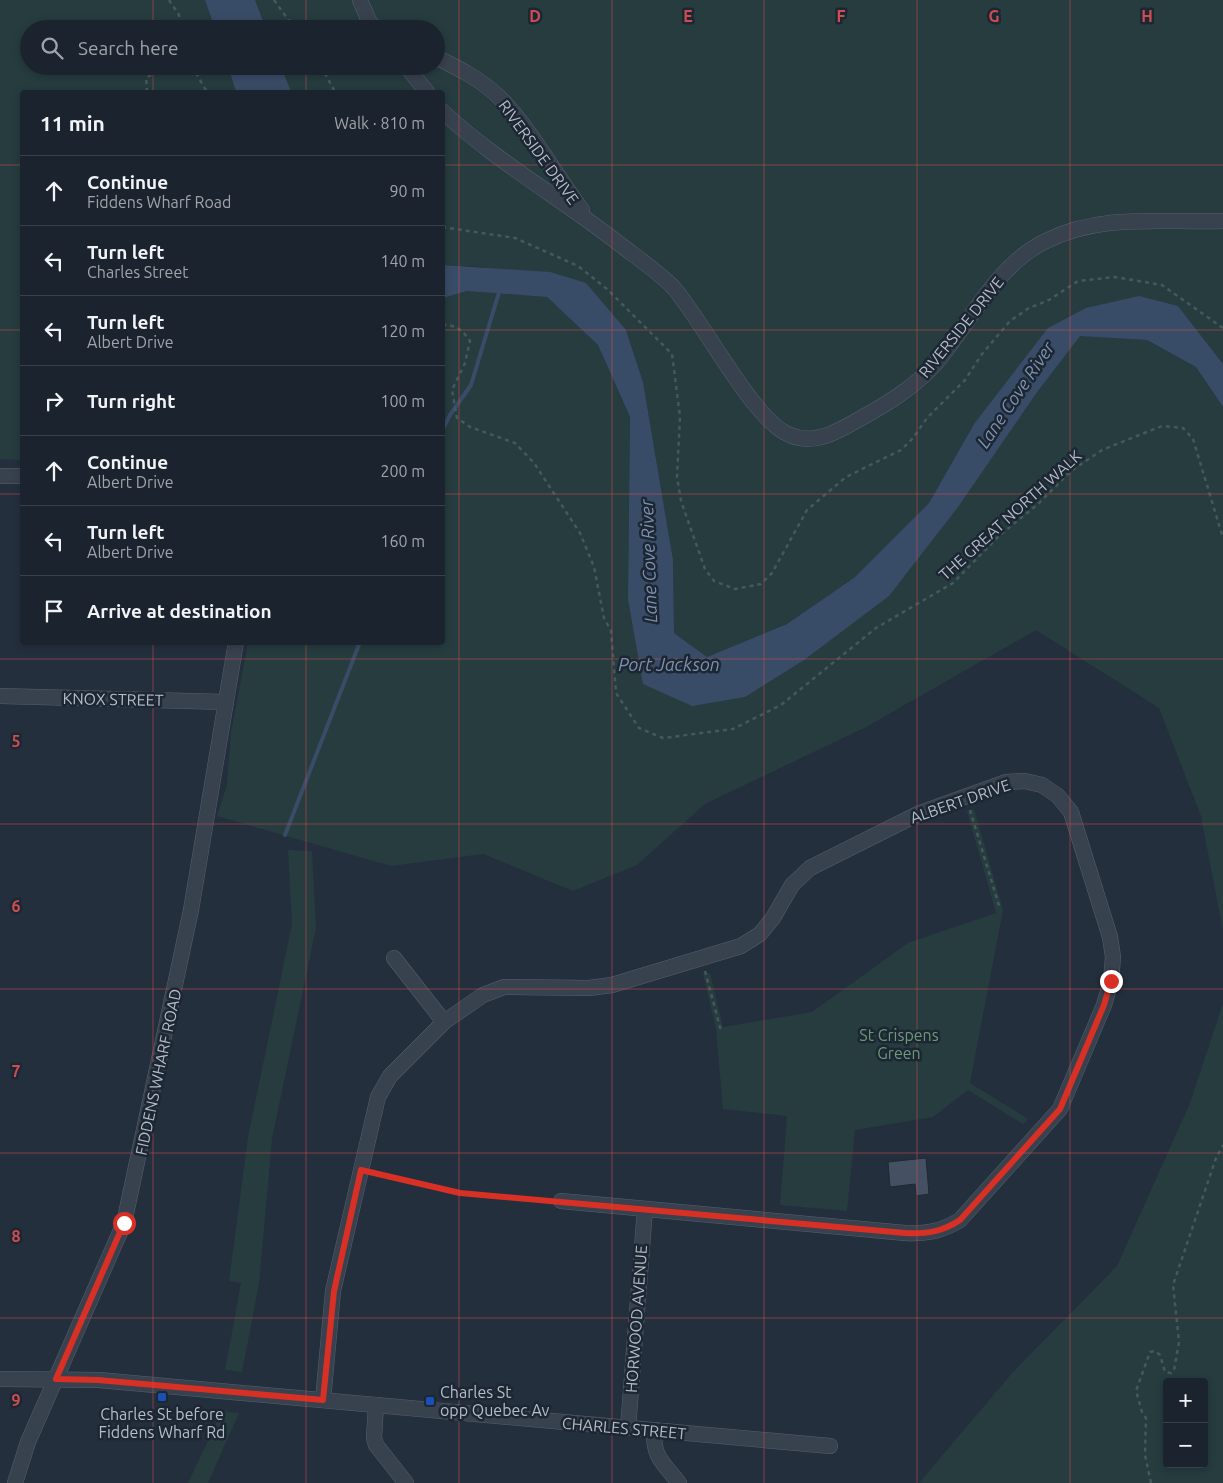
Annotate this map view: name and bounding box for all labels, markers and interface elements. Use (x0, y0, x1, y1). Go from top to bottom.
text: D (529, 7, 541, 25)
text: E (683, 7, 693, 25)
text: F (837, 7, 846, 25)
text: G (988, 7, 1000, 25)
text: H (1141, 7, 1153, 25)
search box (20, 20, 445, 75)
icon: search (38, 34, 66, 62)
text: Search here (78, 37, 178, 59)
street label: RIVERSIDE DRIVE (495, 96, 583, 208)
text: 11 min (40, 111, 105, 135)
text: Walk · 810 m (334, 114, 425, 132)
text: Continue (87, 171, 168, 193)
icon: ahead (40, 177, 68, 205)
text: 90 m (389, 182, 425, 200)
text: Fiddens Wharf Road (87, 193, 231, 211)
text: Turn left (87, 241, 165, 263)
icon: left (40, 247, 68, 275)
text: 140 m (380, 252, 425, 270)
text: Charles Street (87, 263, 189, 281)
street label: RIVERSIDE DRIVE (915, 273, 1007, 381)
text: Turn left (87, 311, 165, 333)
icon: left (40, 317, 68, 345)
text: 120 m (380, 322, 425, 340)
text: Albert Drive (87, 333, 174, 351)
water label: Lane Cove River (972, 337, 1059, 451)
icon: right (40, 387, 68, 415)
text: Turn right (87, 390, 175, 412)
text: 100 m (380, 392, 425, 410)
street label: THE GREAT NORTH WALK (935, 446, 1085, 584)
text: Continue (87, 451, 168, 473)
icon: ahead (40, 457, 68, 485)
text: 200 m (380, 462, 425, 480)
text: Albert Drive (87, 473, 174, 491)
water label: Lane Cove River (636, 498, 660, 623)
text: Turn left (87, 521, 165, 543)
icon: left (40, 527, 68, 555)
text: 160 m (380, 532, 425, 550)
text: Albert Drive (87, 543, 174, 561)
icon: arrive (40, 597, 68, 625)
text: Arrive at destination (87, 600, 272, 622)
water label: Port Jackson (618, 654, 720, 674)
street label: KNOX STREET (62, 689, 164, 709)
text: 5 (11, 732, 21, 750)
street label: ALBERT DRIVE (908, 775, 1012, 827)
text: 6 (11, 897, 21, 915)
route end (1100, 970, 1123, 993)
street label: FIDDENS WHARF ROAD (132, 987, 184, 1157)
park label: St Crispens Green (859, 1026, 939, 1062)
text: 7 (11, 1062, 21, 1080)
route start (113, 1212, 136, 1235)
text: 8 (11, 1227, 21, 1245)
street label: HORWOOD AVENUE (622, 1244, 650, 1394)
map controls (1163, 1378, 1208, 1468)
button: + (1163, 1378, 1208, 1423)
place label: Charles St opp Quebec Av (440, 1383, 550, 1419)
text: 9 (11, 1391, 21, 1409)
marker: Charles St before Fiddens Wharf Rd (156, 1391, 168, 1403)
marker: Charles St opp Quebec Av (424, 1395, 436, 1407)
place label: Charles St before Fiddens Wharf Rd (99, 1405, 225, 1441)
street label: CHARLES STREET (561, 1414, 687, 1442)
button: − (1163, 1423, 1208, 1468)

